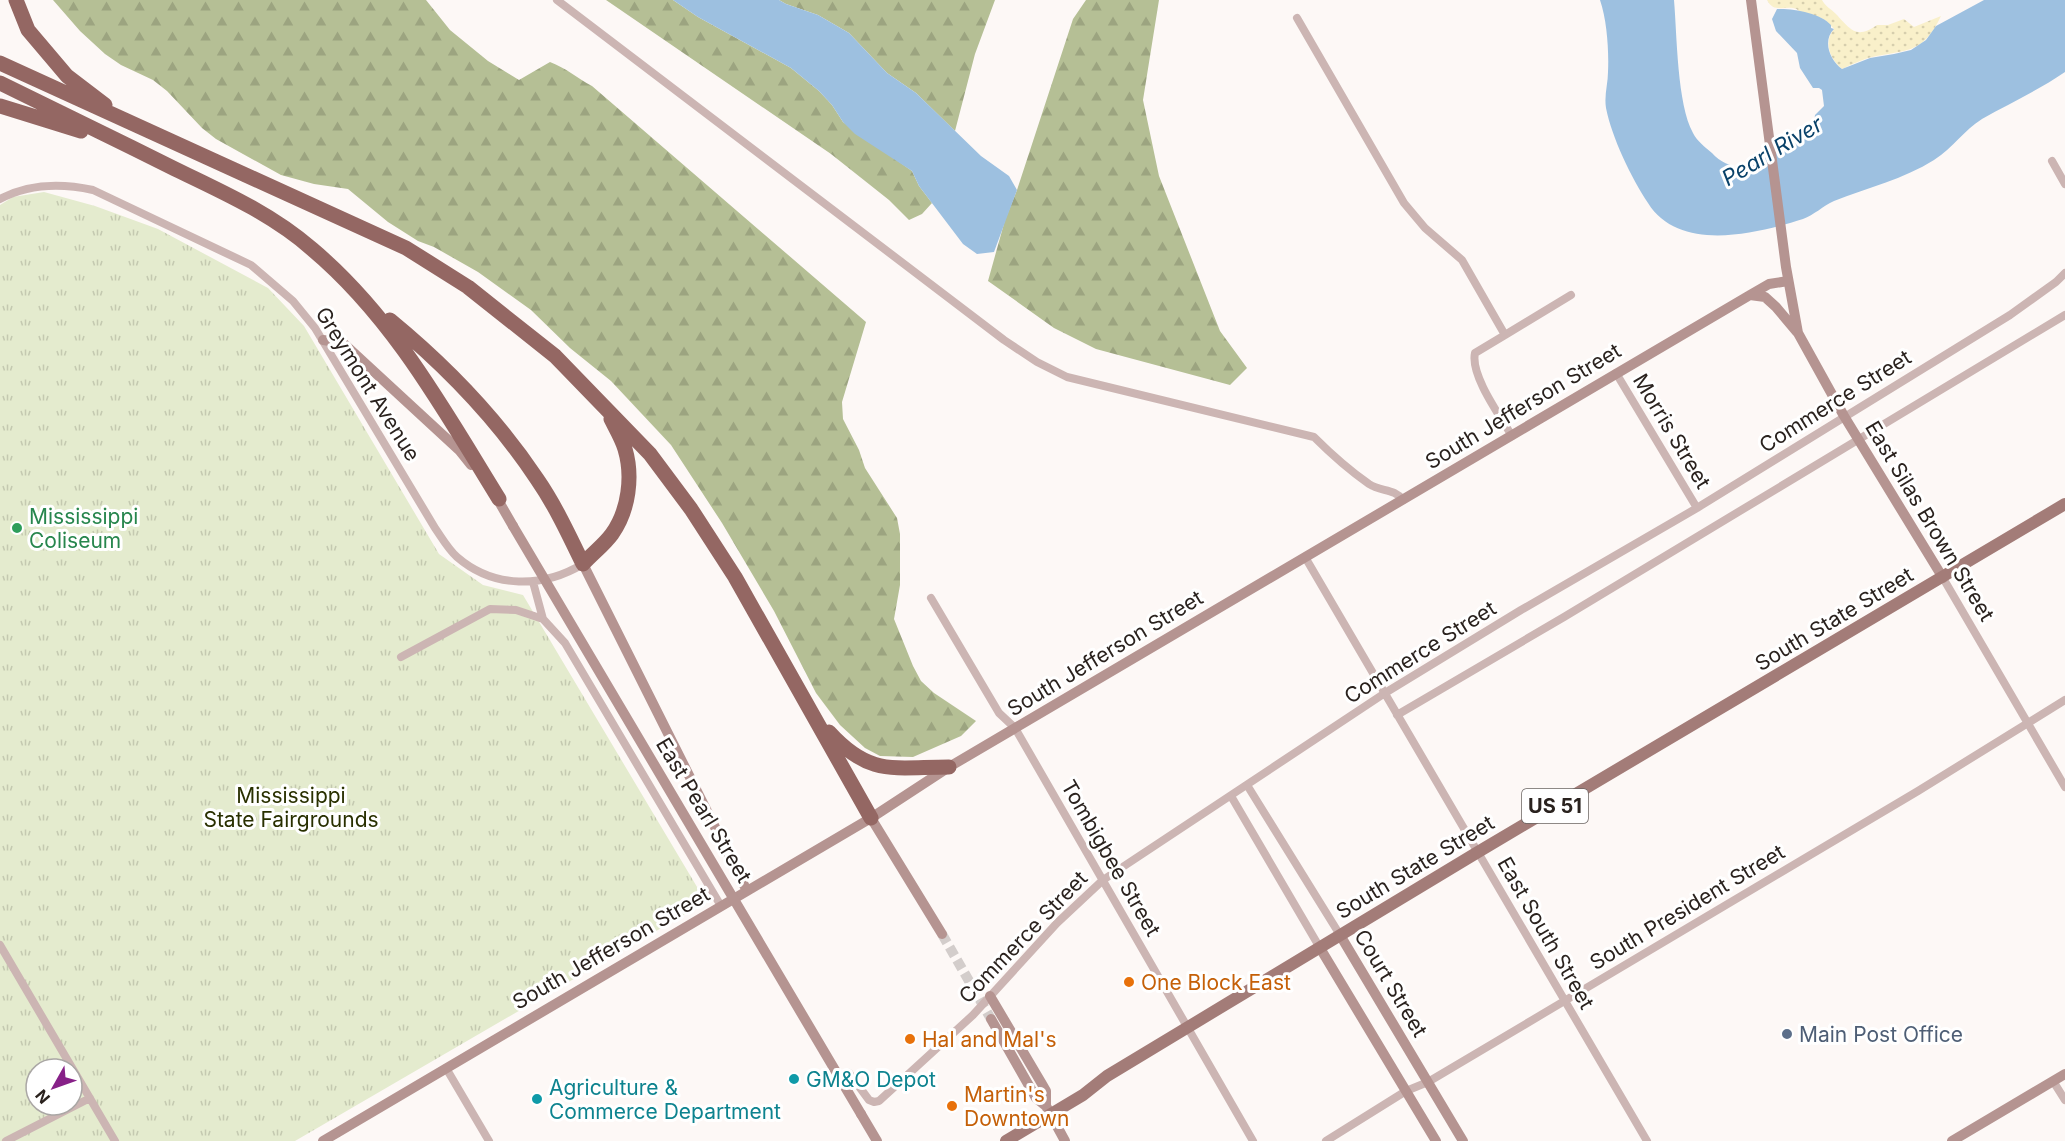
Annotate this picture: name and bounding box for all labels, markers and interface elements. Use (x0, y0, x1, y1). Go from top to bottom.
water label: Pearl River (1717, 110, 1828, 191)
street label: Greymont Avenue (311, 302, 425, 466)
street label: South Jefferson Street (1421, 338, 1625, 474)
street label: Commerce Street (1755, 344, 1915, 458)
street label: Morris Street (1628, 369, 1716, 493)
street label: East Silas Brown Street (1860, 416, 2000, 626)
place label: Mississippi Coliseum (29, 504, 138, 553)
marker: Mississippi Coliseum (10, 521, 24, 535)
street label: South State Street (1750, 562, 1918, 676)
street label: South Jefferson Street (1003, 585, 1207, 721)
street label: Commerce Street (1340, 595, 1500, 709)
street label: East Pearl Street (651, 733, 757, 887)
street label: Tombigbee Street (1056, 775, 1166, 941)
park label: Mississippi State Fairgrounds (203, 783, 379, 832)
road number: US 51 (1522, 789, 1588, 823)
street label: South State Street (1331, 810, 1499, 924)
street label: South President Street (1585, 839, 1789, 975)
street label: East South Street (1492, 853, 1600, 1013)
street label: Commerce Street (954, 866, 1092, 1008)
street label: South Jefferson Street (508, 881, 714, 1015)
street label: Court Street (1349, 925, 1433, 1041)
place label: One Block East (1141, 970, 1291, 995)
marker: One Block East (1122, 975, 1136, 989)
place label: Main Post Office (1799, 1022, 1963, 1047)
place label: Hal and Mal's (922, 1027, 1057, 1052)
marker: Main Post Office (1780, 1027, 1794, 1041)
marker: Hal and Mal's (903, 1032, 917, 1046)
north arrow (24, 1057, 84, 1117)
place label: GM&O Depot (806, 1067, 936, 1092)
marker: GM&O Depot (787, 1072, 801, 1086)
place label: Agriculture & Commerce Department (549, 1075, 781, 1124)
place label: Martin's Downtown (964, 1082, 1069, 1131)
text: N (31, 1086, 54, 1108)
marker: Agriculture & Commerce Department (530, 1092, 544, 1106)
marker: Martin's Downtown (945, 1099, 959, 1113)

